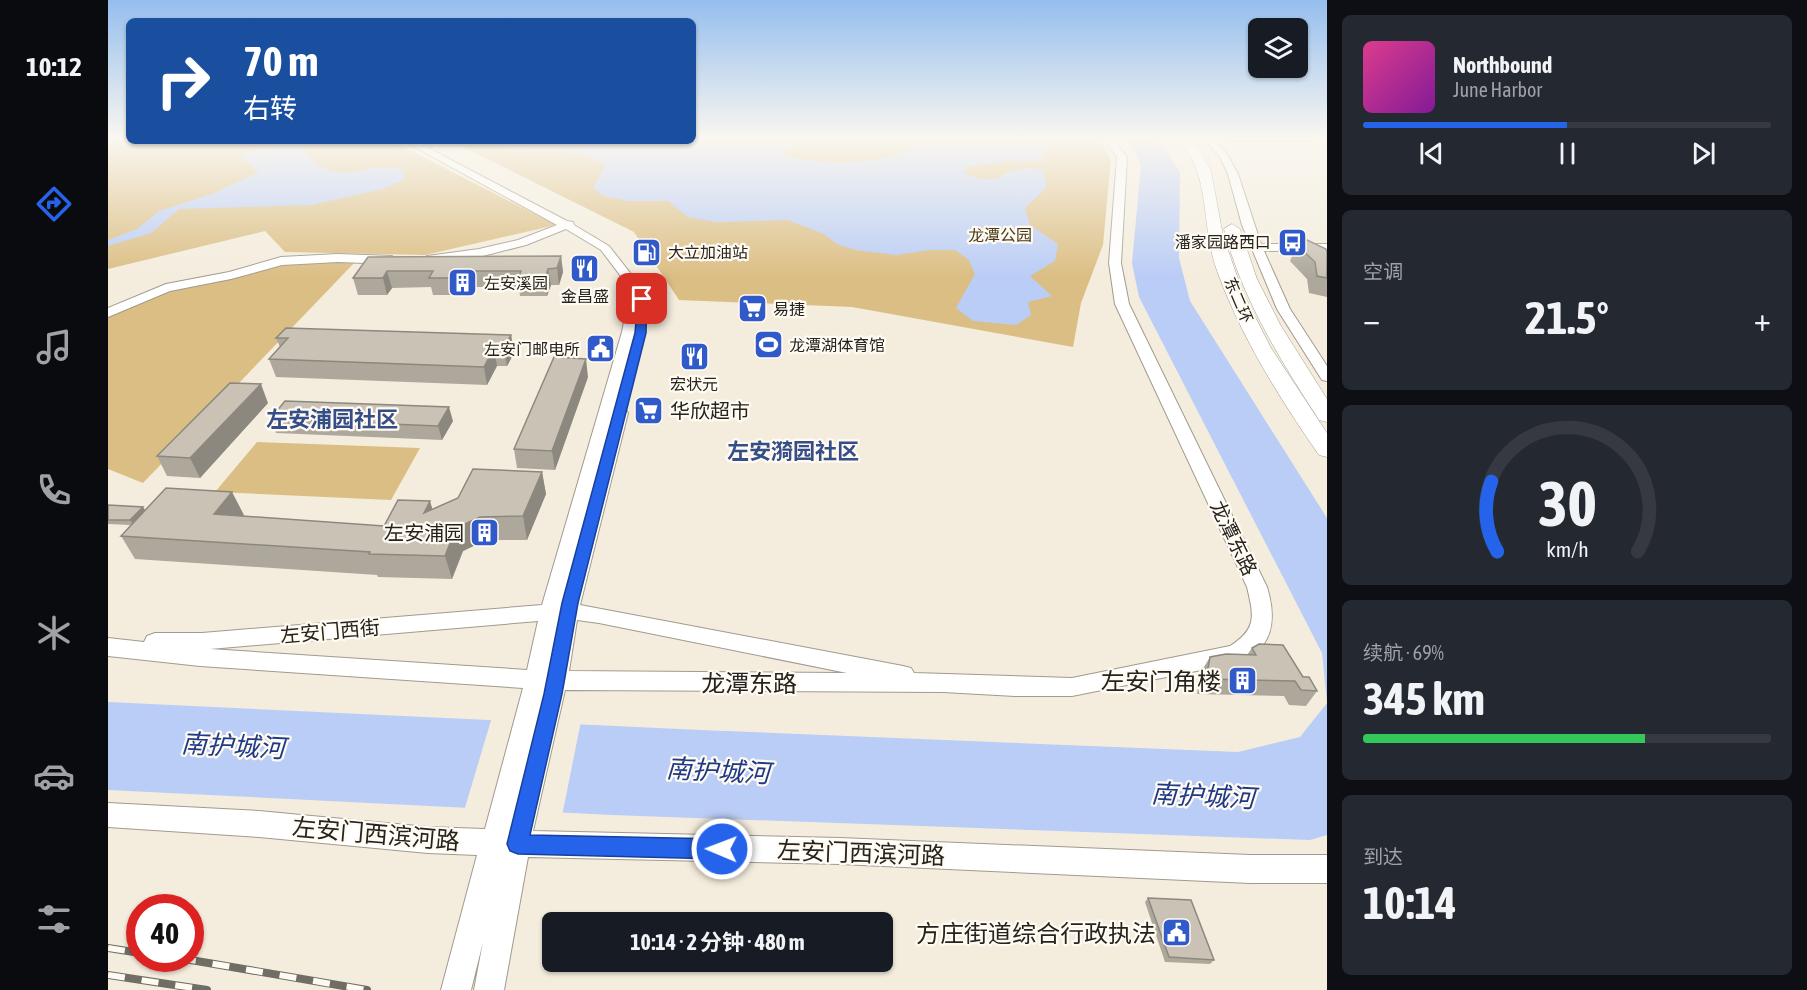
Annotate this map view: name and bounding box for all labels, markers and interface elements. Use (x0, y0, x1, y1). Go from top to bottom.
map controls (1248, 18, 1308, 78)
button: layers (1248, 18, 1308, 78)
text: 70 m (243, 37, 318, 85)
icon: right (144, 42, 222, 120)
text: 10:12 (26, 51, 82, 82)
text: Northbound (1453, 52, 1552, 78)
text: June Harbor (1453, 78, 1542, 101)
text: 右转 (243, 93, 297, 124)
icon: previous (1415, 137, 1448, 170)
icon: pause (1551, 137, 1584, 170)
icon: next (1687, 137, 1720, 170)
icon: directions (33, 183, 75, 225)
park label: 龙潭公园 (968, 226, 1032, 244)
bus stop icon: 潘家园路西口 (1276, 226, 1308, 258)
place label: 潘家园路西口 (1175, 233, 1271, 251)
fuel station icon: 大立加油站 (631, 236, 663, 268)
place label: 大立加油站 (668, 243, 748, 261)
restaurant icon: 金昌盛 (569, 252, 601, 284)
text: 空调 (1363, 260, 1403, 283)
building icon: 左安溪园 (447, 267, 479, 299)
pin (616, 273, 667, 324)
place label: 左安溪园 (484, 274, 548, 292)
street label: 东二环 (1221, 274, 1257, 326)
icon: arrive (625, 282, 658, 315)
place label: 金昌盛 (561, 287, 609, 305)
text: 21.5° (1525, 292, 1609, 344)
supermarket icon: 易捷 (736, 293, 768, 325)
place label: 易捷 (773, 300, 805, 318)
text: − (1363, 300, 1380, 338)
text: + (1754, 300, 1771, 338)
icon: music (33, 326, 75, 368)
sports icon: 龙潭湖体育馆 (752, 329, 784, 361)
public building icon: 左安门邮电所 (585, 333, 617, 365)
place label: 龙潭湖体育馆 (789, 336, 885, 354)
place label: 左安门邮电所 (484, 340, 580, 358)
restaurant icon: 宏状元 (678, 340, 710, 372)
place label: 宏状元 (670, 375, 718, 393)
supermarket icon: 华欣超市 (633, 394, 665, 426)
place label: 华欣超市 (670, 399, 750, 422)
district label: 左安浦园社区 (266, 406, 398, 432)
district label: 左安漪园社区 (727, 438, 859, 464)
text: 30 (1538, 468, 1596, 539)
icon: phone (33, 469, 75, 511)
street label: 龙潭东路 (1206, 497, 1262, 579)
building icon: 左安浦园 (469, 516, 501, 548)
place label: 左安浦园 (384, 521, 464, 544)
text: km/h (1546, 537, 1588, 562)
icon: climate (33, 612, 75, 654)
street label: 左安门西街 (279, 615, 381, 647)
text: 续航 · 69% (1363, 641, 1444, 664)
building icon: 左安门角楼 (1226, 665, 1258, 697)
place label: 左安门角楼 (1101, 668, 1221, 695)
street label: 龙潭东路 (701, 670, 797, 697)
text: 345 km (1363, 673, 1485, 725)
water label: 南护城河 (180, 728, 291, 764)
water label: 南护城河 (665, 753, 776, 789)
icon: car (33, 755, 75, 797)
water label: 南护城河 (1150, 778, 1261, 814)
street label: 左安门西滨河路 (291, 813, 461, 855)
position arrow (690, 817, 754, 881)
street label: 左安门西滨河路 (777, 837, 945, 869)
text: 到达 (1363, 845, 1403, 868)
text: 10:14 (1363, 877, 1457, 929)
speed limit sign: 40 (126, 894, 204, 972)
icon: filters (33, 898, 75, 940)
public building icon: 方庄街道综合行政执法 (1161, 917, 1193, 949)
place label: 方庄街道综合行政执法 (916, 920, 1156, 947)
text: 10:14 · 2 分钟 · 480 m (630, 929, 805, 955)

